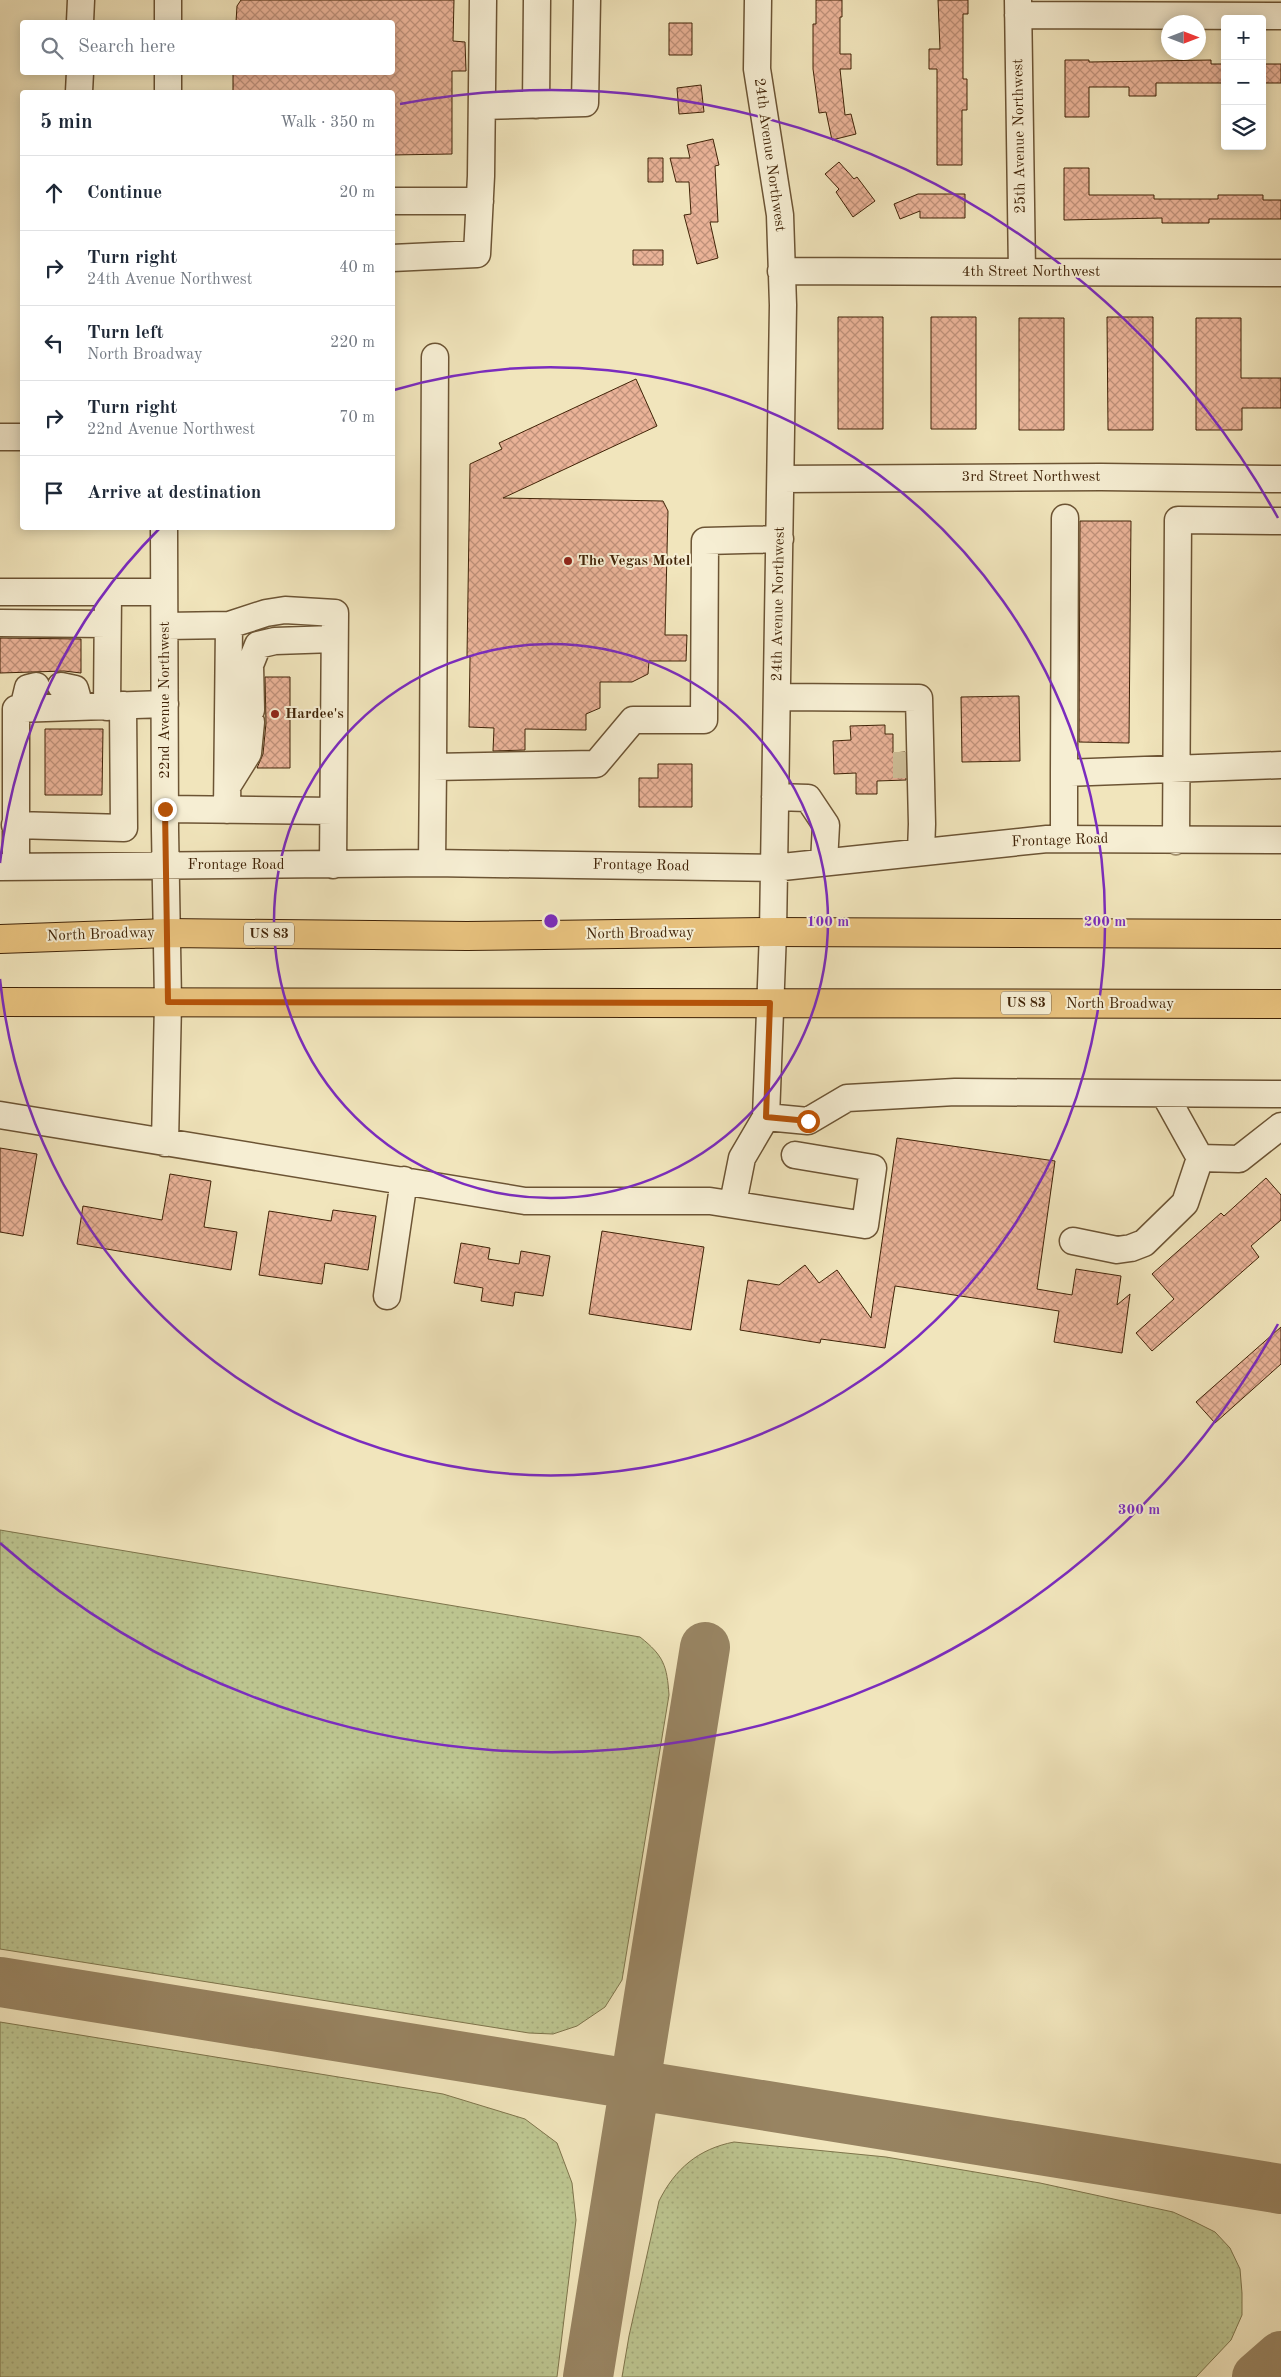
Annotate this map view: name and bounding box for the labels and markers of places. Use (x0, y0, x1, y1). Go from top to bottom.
place label: The Vegas Motel (578, 554, 691, 569)
marker: The Vegas Motel (562, 555, 574, 567)
place label: Hardee's (285, 707, 344, 722)
marker: Hardee's (269, 708, 281, 720)
centre of rings (542, 912, 560, 930)

